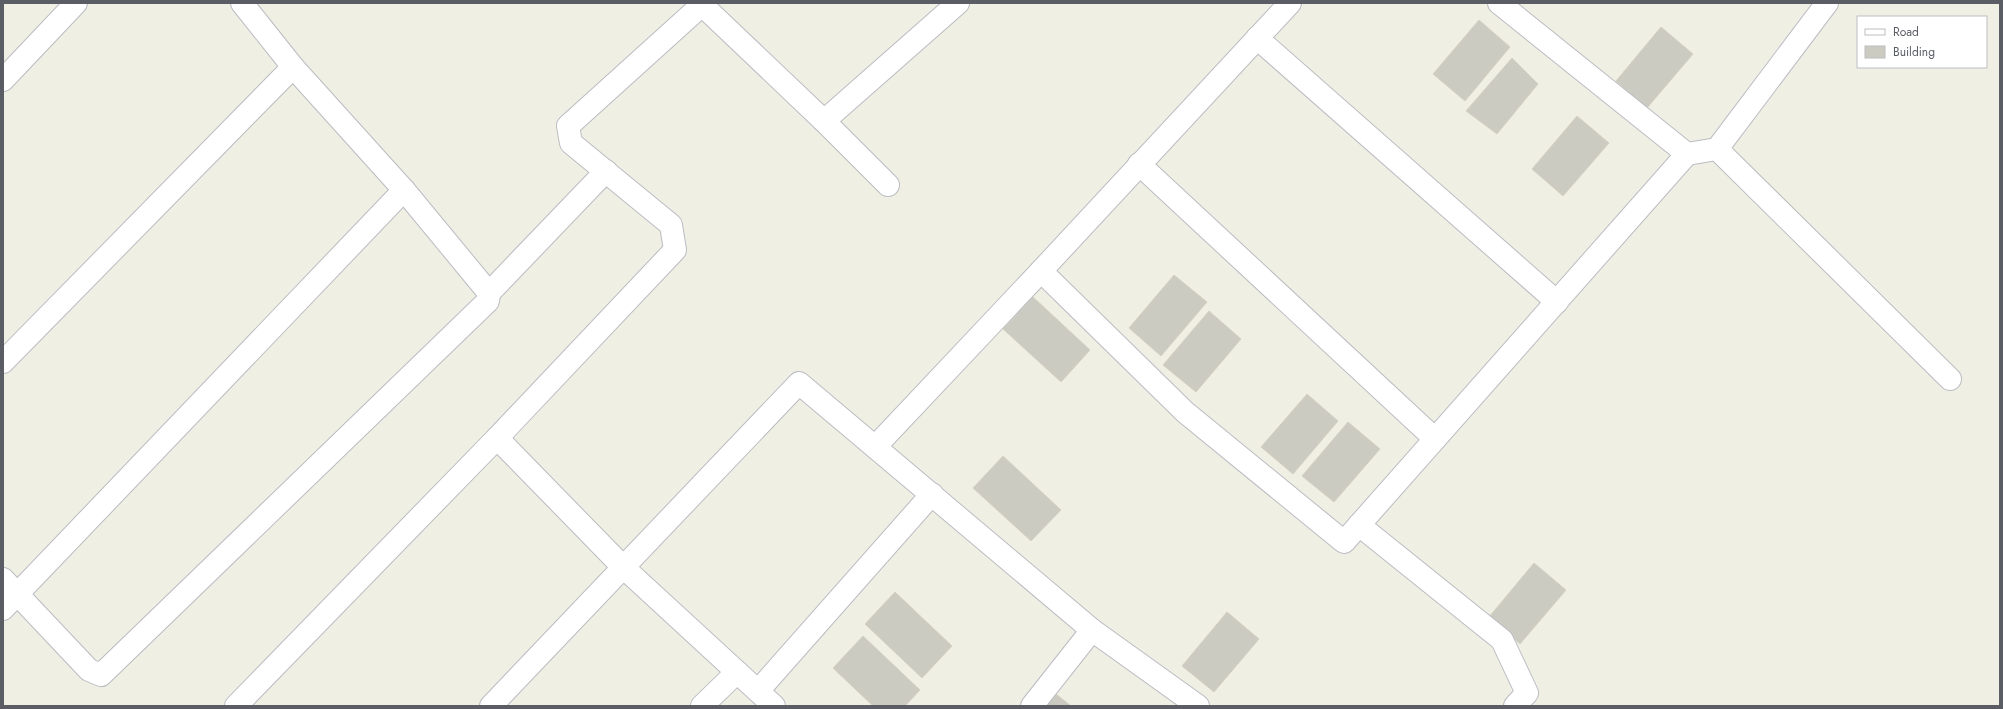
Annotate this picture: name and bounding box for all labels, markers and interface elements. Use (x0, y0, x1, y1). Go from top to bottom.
legend (1857, 16, 1987, 68)
text: Road (1893, 23, 1919, 41)
text: Building (1893, 43, 1935, 61)

